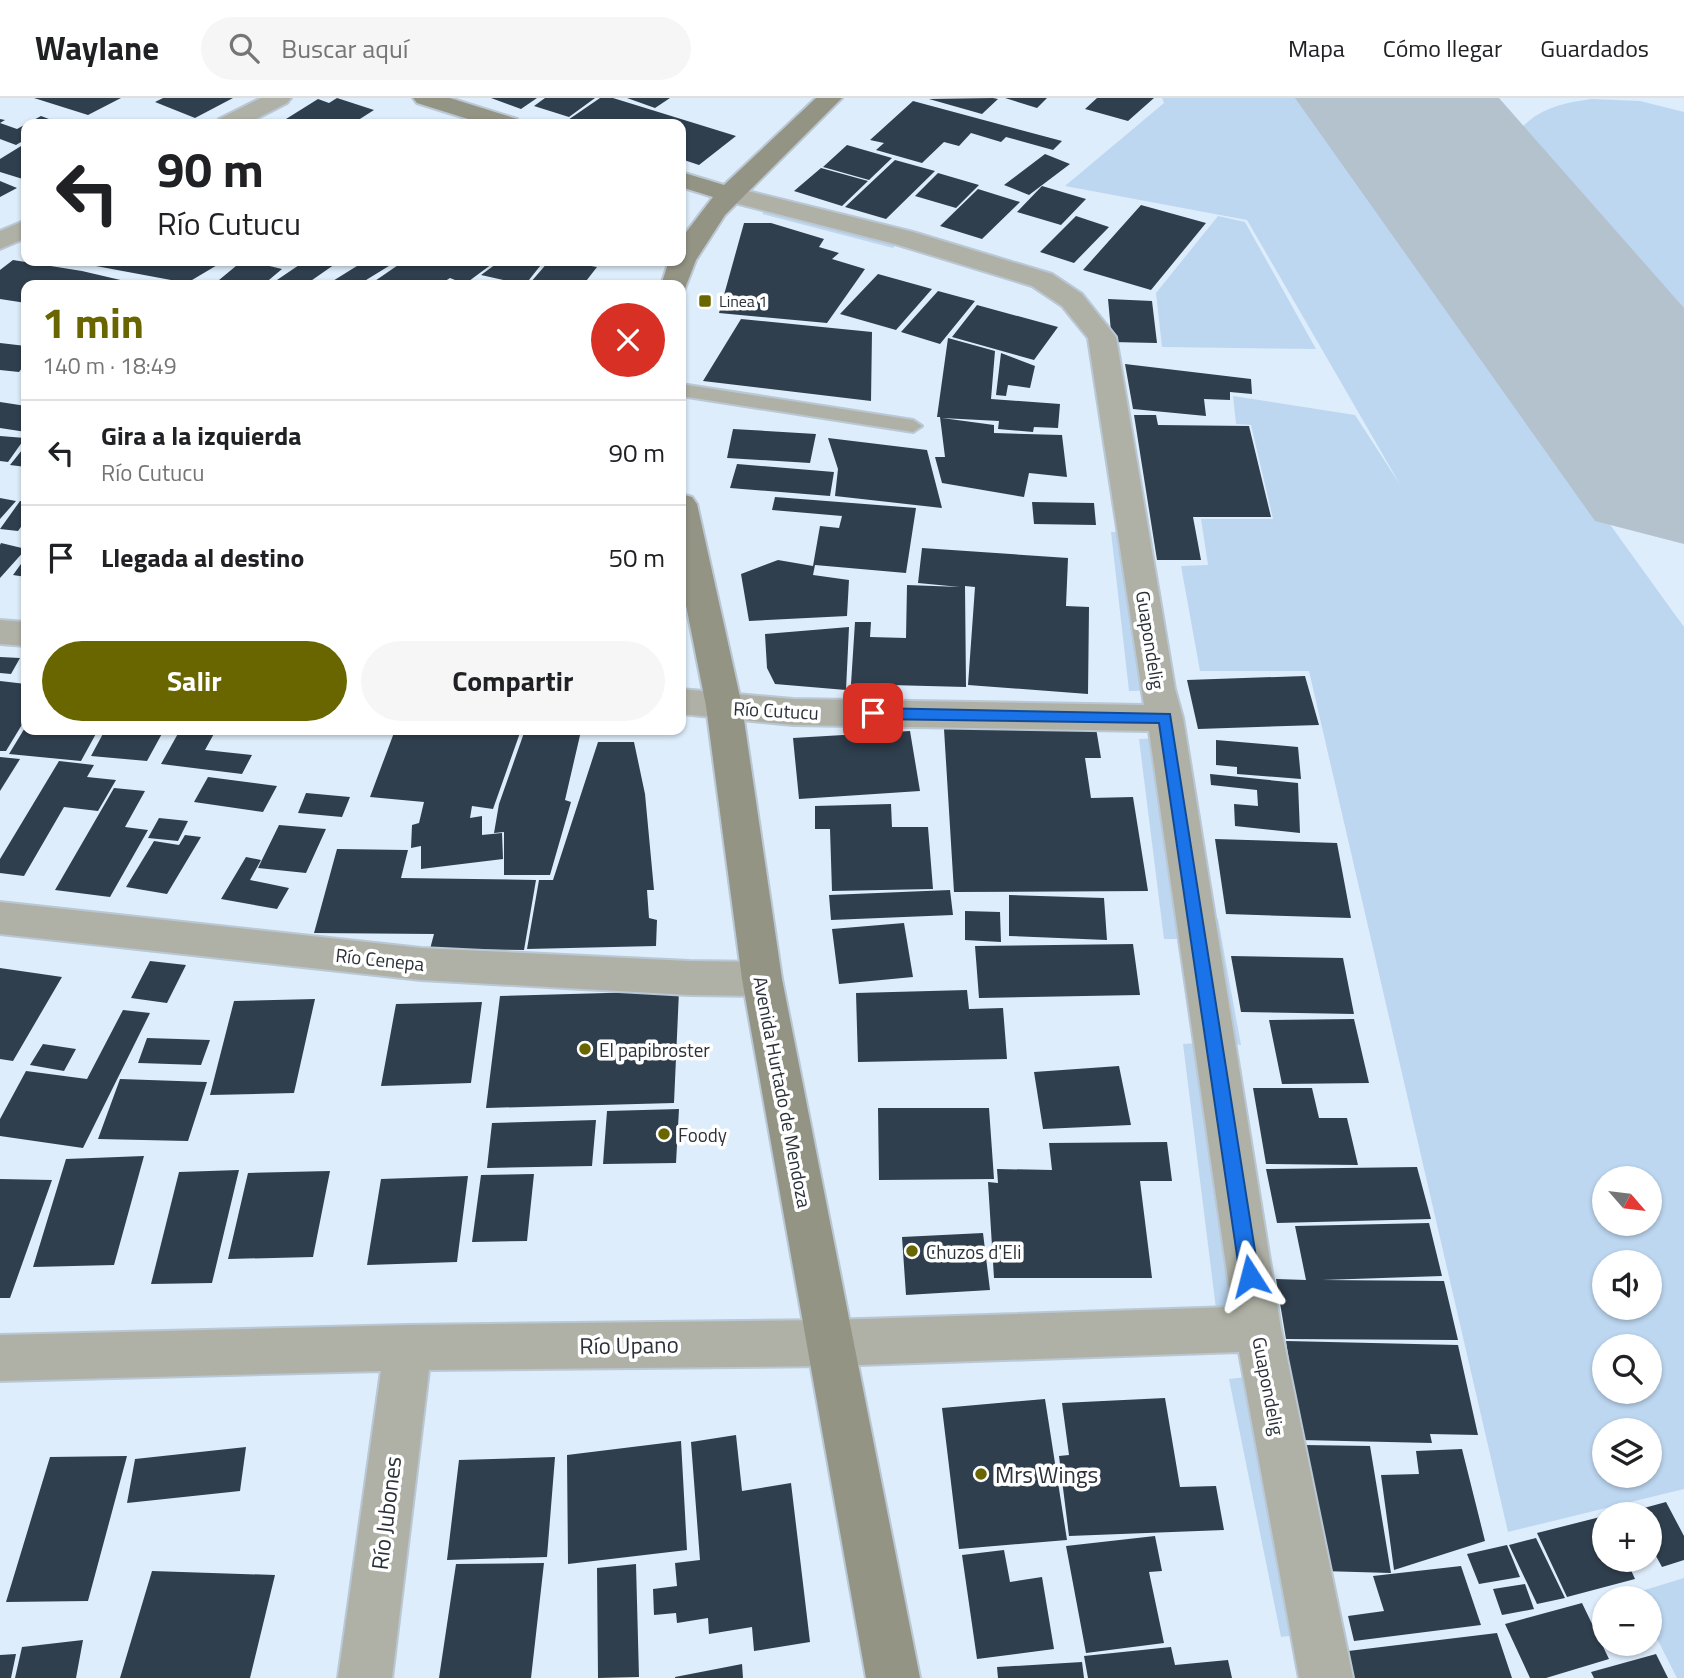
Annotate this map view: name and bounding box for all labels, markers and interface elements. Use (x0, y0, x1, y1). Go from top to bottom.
search box (201, 17, 691, 80)
text: Waylane (35, 23, 159, 73)
icon: search (225, 29, 263, 67)
text: Buscar aquí (281, 29, 408, 68)
text: Mapa (1288, 30, 1345, 66)
text: Cómo llegar (1383, 30, 1502, 66)
text: Guardados (1540, 30, 1649, 66)
text: 90 m (157, 131, 264, 206)
icon: left (42, 147, 133, 238)
text: Río Cutucu (157, 199, 301, 247)
place label: Linea 1 (719, 289, 767, 313)
text: 1 min (42, 290, 144, 354)
marker: Linea 1 (697, 293, 713, 309)
button: close (591, 303, 665, 377)
text: 140 m · 18:49 (42, 348, 177, 383)
text: Gira a la izquierda (101, 416, 302, 455)
text: 90 m (608, 433, 665, 472)
icon: left (42, 434, 80, 472)
text: Río Cutucu (101, 455, 204, 490)
text: Llegada al destino (101, 538, 304, 577)
text: 50 m (608, 538, 665, 577)
icon: arrive (42, 539, 80, 577)
street label: Guapondelig (1129, 589, 1173, 692)
button: Salir (42, 641, 347, 721)
button: Compartir (361, 641, 665, 721)
pin (843, 683, 903, 743)
street label: Río Cutucu (733, 693, 819, 727)
icon: arrive (854, 694, 892, 732)
street label: Río Cenepa (334, 940, 426, 978)
street label: Avenida Hurtado de Mendoza (746, 974, 820, 1211)
place label: El papibroster (599, 1035, 710, 1064)
marker: El papibroster (577, 1041, 593, 1057)
place label: Foody (678, 1120, 727, 1149)
marker: Foody (656, 1126, 672, 1142)
north arrow (1592, 1166, 1662, 1236)
map controls (1592, 1166, 1662, 1656)
place label: Chuzos d'Eli (926, 1237, 1021, 1266)
position arrow (1213, 1239, 1287, 1313)
marker: Chuzos d'Eli (904, 1243, 920, 1259)
button: sound (1592, 1250, 1662, 1320)
street label: Río Upano (579, 1327, 679, 1363)
street label: Guapondelig (1245, 1334, 1293, 1438)
button: search (1592, 1334, 1662, 1404)
button: layers (1592, 1418, 1662, 1488)
street label: Río Jubones (362, 1454, 410, 1572)
place label: Mrs Wings (995, 1457, 1098, 1492)
marker: Mrs Wings (973, 1466, 989, 1482)
button: + (1592, 1502, 1662, 1572)
button: − (1592, 1586, 1662, 1656)

